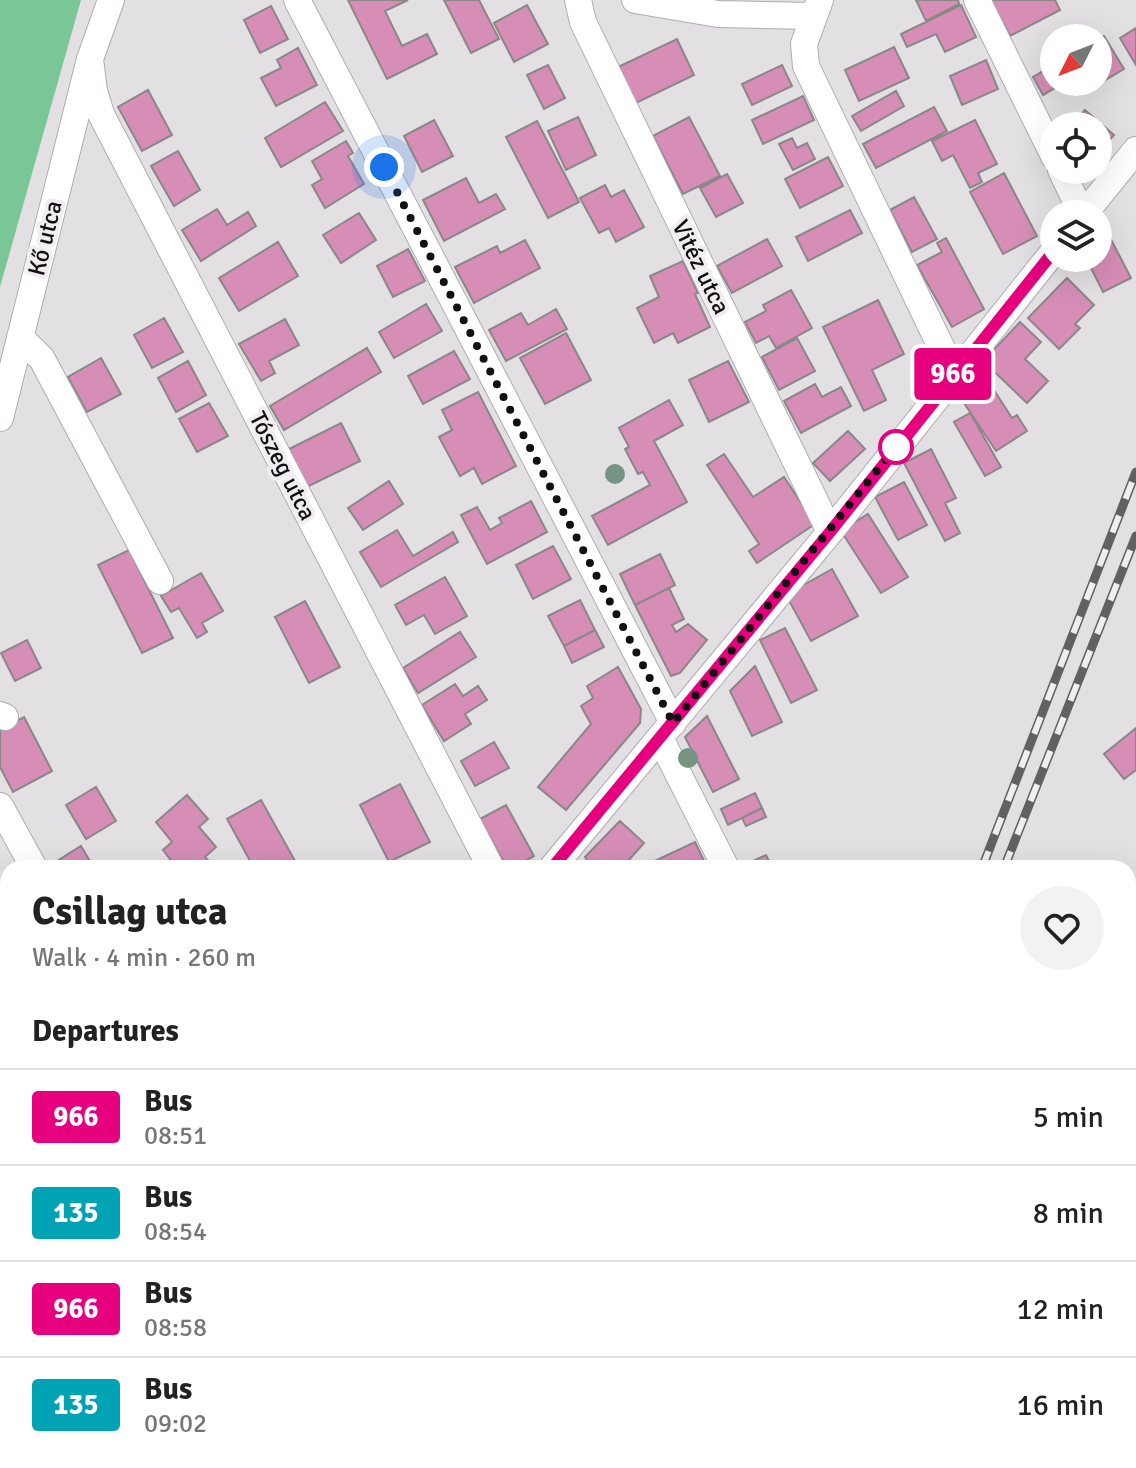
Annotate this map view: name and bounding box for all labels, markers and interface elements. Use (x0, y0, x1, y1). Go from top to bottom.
north arrow (1040, 24, 1112, 96)
map controls (1040, 24, 1112, 272)
button: locate (1040, 112, 1112, 184)
your location (364, 147, 404, 187)
street label: Kő utca (21, 197, 69, 279)
button: layers (1040, 200, 1112, 272)
street label: Vitéz utca (665, 215, 737, 319)
line badge: 966 (907, 348, 999, 400)
text: 966 (930, 357, 976, 391)
street label: Tószeg utca (243, 407, 323, 525)
unlabelled marker (879, 430, 913, 464)
button: heart (1020, 886, 1104, 970)
text: Csillag utca (32, 888, 227, 935)
text: Walk · 4 min · 260 m (32, 942, 256, 974)
text: Departures (32, 1013, 179, 1050)
text: Bus (144, 1083, 192, 1120)
text: 5 min (1033, 1099, 1104, 1136)
text: 966 (53, 1100, 99, 1134)
text: 08:51 (144, 1120, 207, 1152)
text: Bus (144, 1179, 192, 1216)
text: 8 min (1033, 1195, 1104, 1232)
text: 135 (53, 1196, 99, 1230)
text: 08:54 (144, 1216, 207, 1248)
text: Bus (144, 1275, 192, 1312)
text: 12 min (1017, 1291, 1104, 1328)
text: 966 (53, 1292, 99, 1326)
text: 08:58 (144, 1312, 207, 1344)
text: Bus (144, 1371, 192, 1408)
text: 16 min (1017, 1387, 1104, 1424)
text: 135 (53, 1388, 99, 1422)
text: 09:02 (144, 1408, 207, 1440)

